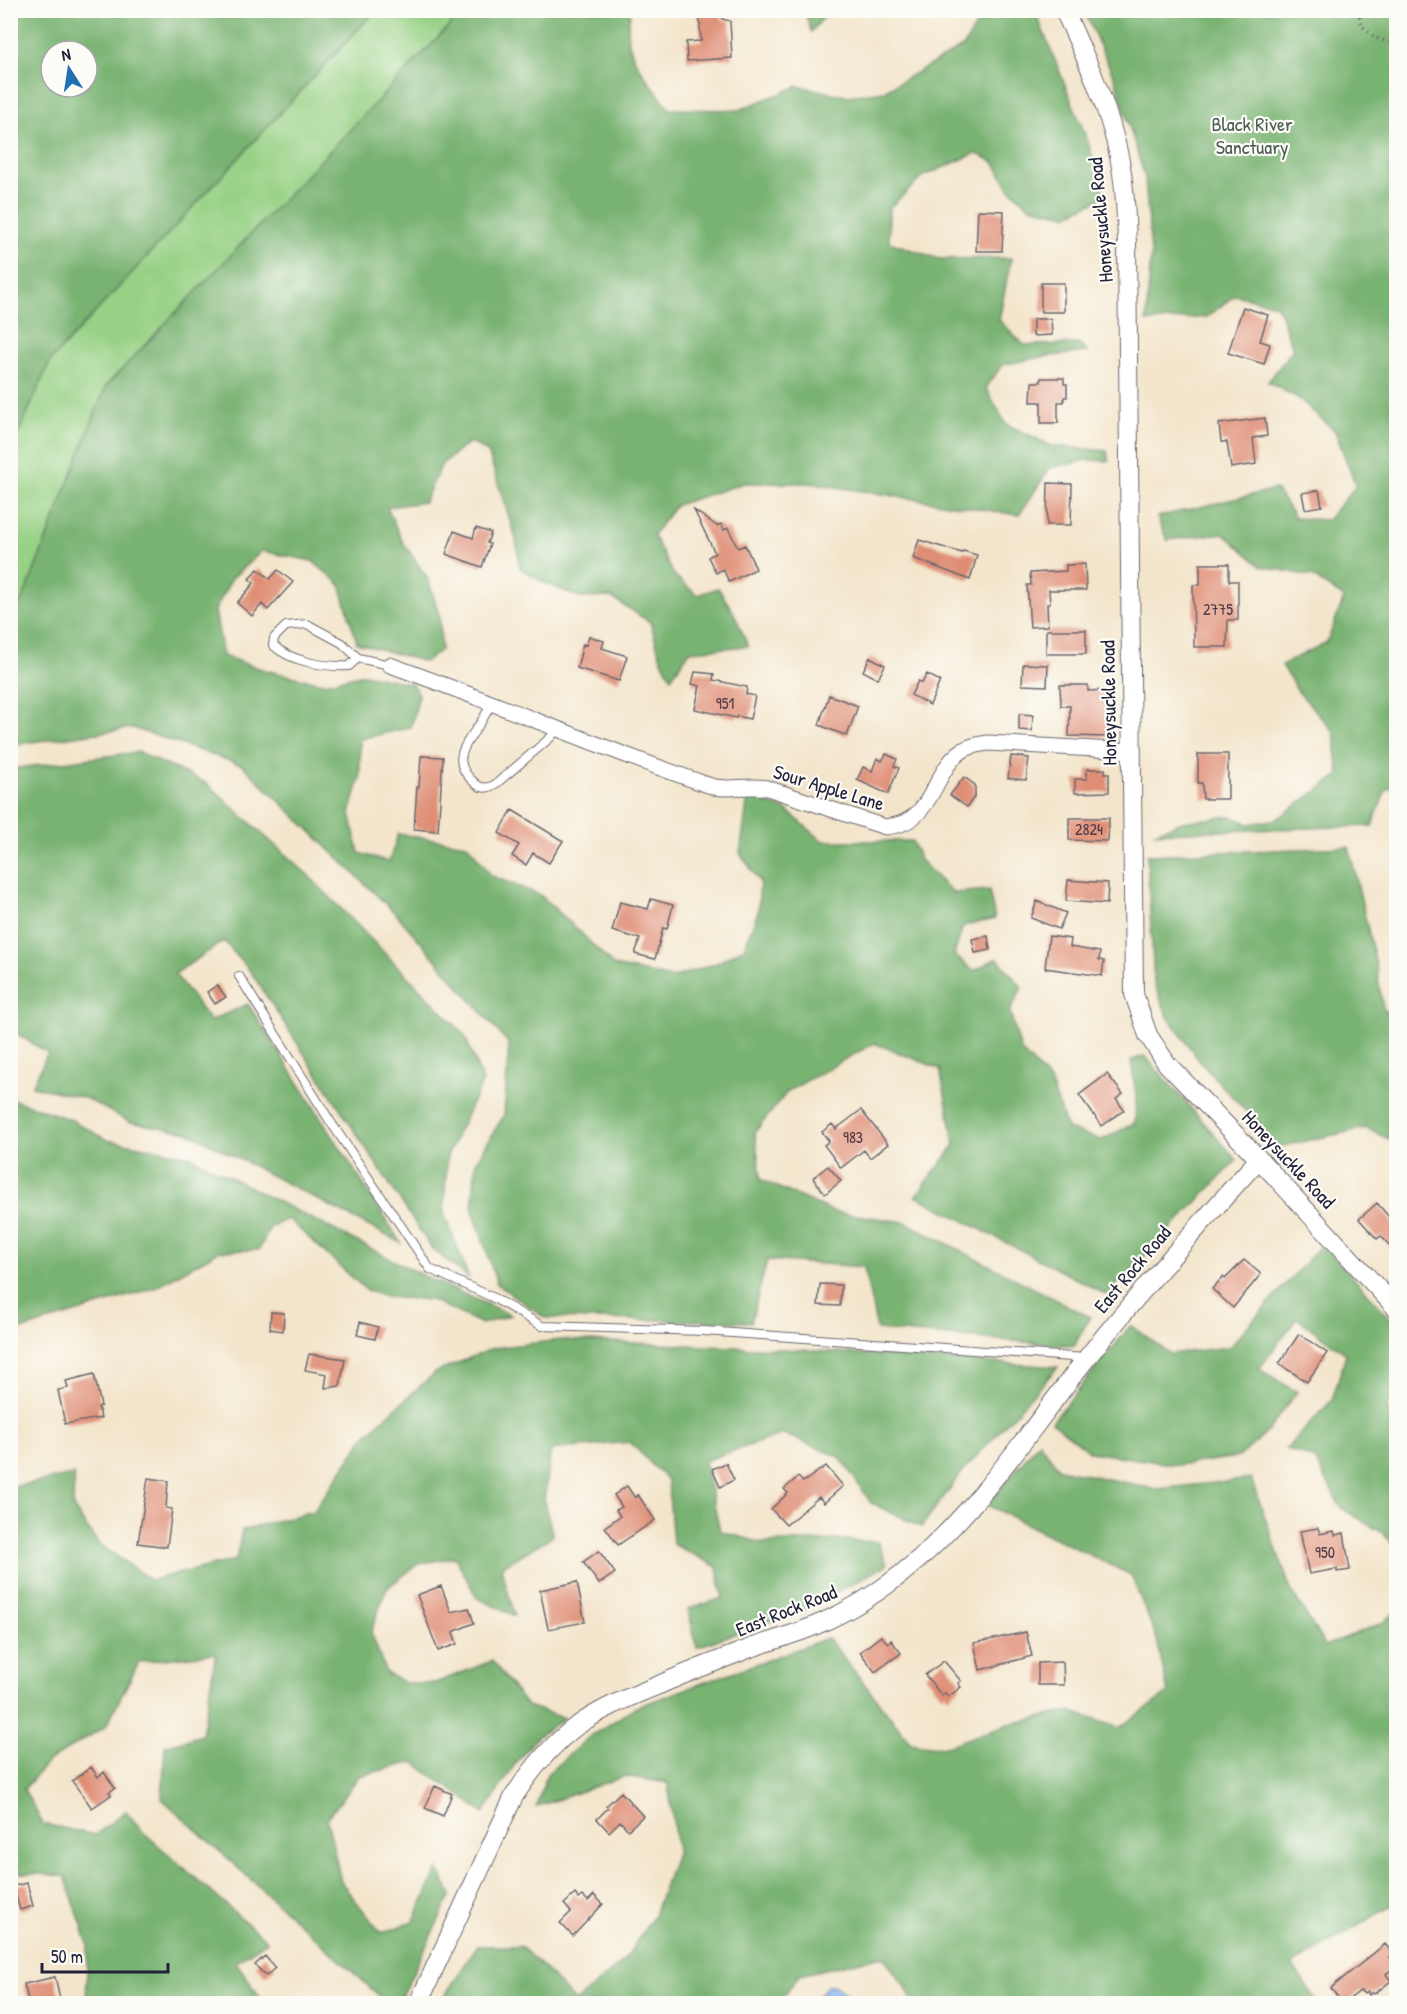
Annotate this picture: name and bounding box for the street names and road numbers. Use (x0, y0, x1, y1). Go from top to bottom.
street label: Honeysuckle Road (1081, 156, 1119, 284)
street label: Honeysuckle Road (1093, 640, 1123, 766)
street label: Sour Apple Lane (770, 757, 888, 817)
street label: Honeysuckle Road (1236, 1104, 1342, 1214)
street label: East Rock Road (1087, 1219, 1177, 1318)
street label: East Rock Road (732, 1577, 841, 1642)

